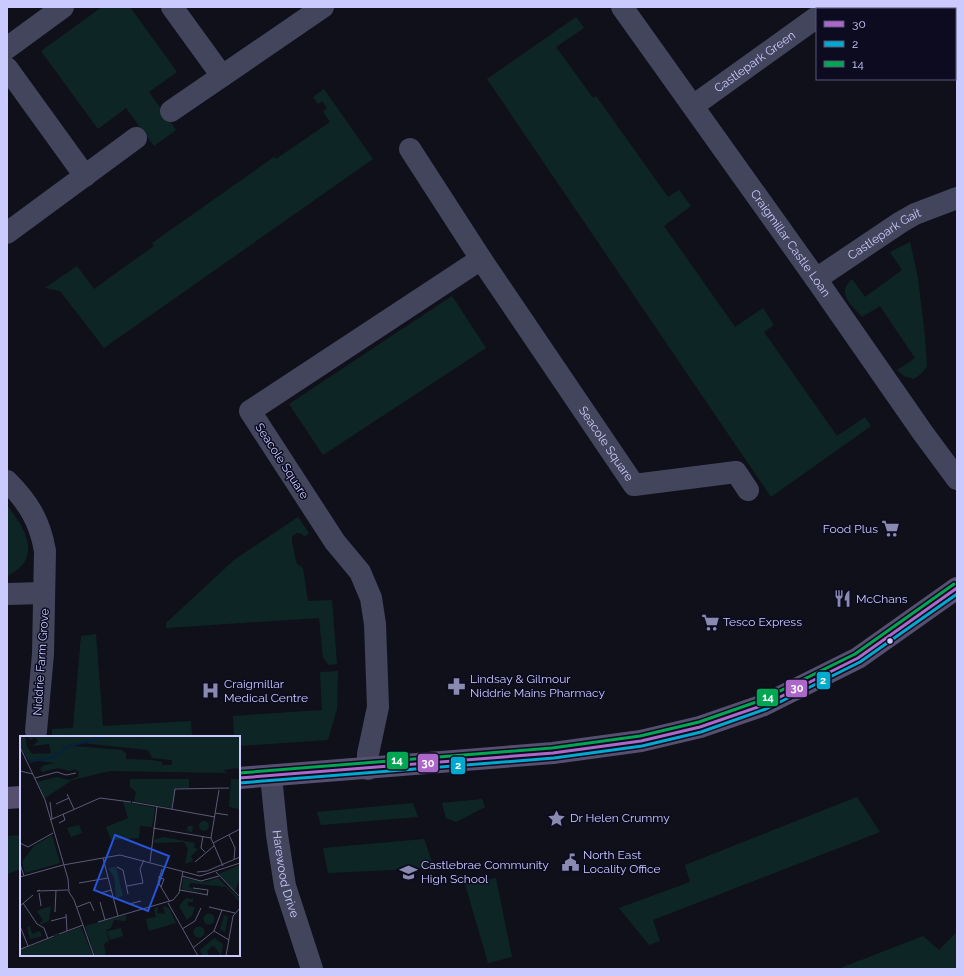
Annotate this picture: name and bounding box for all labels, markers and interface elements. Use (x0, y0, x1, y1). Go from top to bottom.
legend (816, 8, 956, 80)
text: 30 (852, 17, 866, 31)
street label: Castlepark Green (712, 28, 798, 95)
text: 2 (852, 37, 858, 51)
text: 14 (852, 57, 864, 71)
street label: Craigmillar Castle Loan (747, 187, 833, 299)
street label: Castlepark Gait (845, 205, 923, 263)
street label: Seacole Square (576, 404, 636, 484)
street label: Seacole Square (252, 421, 312, 501)
supermarket icon: Food Plus (881, 519, 901, 539)
place label: Food Plus (823, 522, 878, 536)
restaurant icon: McChans (833, 589, 853, 609)
place label: McChans (856, 592, 908, 606)
street label: Niddrie Farm Grove (30, 608, 52, 716)
supermarket icon: Tesco Express (700, 612, 720, 632)
place label: Tesco Express (723, 615, 802, 629)
unlabelled marker (885, 636, 895, 646)
line badge: 2 (816, 671, 831, 690)
place label: Lindsay & Gilmour Niddrie Mains Pharmacy (470, 672, 605, 700)
text: 2 (820, 674, 826, 687)
pharmacy icon: Lindsay & Gilmour Niddrie Mains Pharmacy (447, 676, 467, 696)
place label: Craigmillar Medical Centre (224, 677, 308, 705)
line badge: 30 (785, 679, 808, 698)
hospital icon: Craigmillar Medical Centre (201, 681, 221, 701)
text: 30 (791, 682, 804, 695)
line badge: 14 (756, 688, 779, 707)
text: 14 (762, 691, 774, 704)
inset map (20, 736, 240, 956)
line badge: 14 (386, 751, 409, 770)
line badge: 30 (417, 753, 439, 773)
text: 14 (391, 754, 403, 767)
line badge: 2 (450, 756, 466, 775)
text: 30 (422, 757, 435, 770)
text: 2 (455, 759, 461, 772)
place icon: Dr Helen Crummy (547, 808, 567, 828)
place label: Dr Helen Crummy (570, 811, 670, 825)
street label: Harewood Drive (270, 829, 302, 919)
place label: North East Locality Office (583, 848, 661, 876)
public building icon: North East Locality Office (560, 852, 580, 872)
place label: Castlebrae Community High School (421, 858, 549, 886)
school or university icon: Castlebrae Community High School (398, 862, 418, 882)

